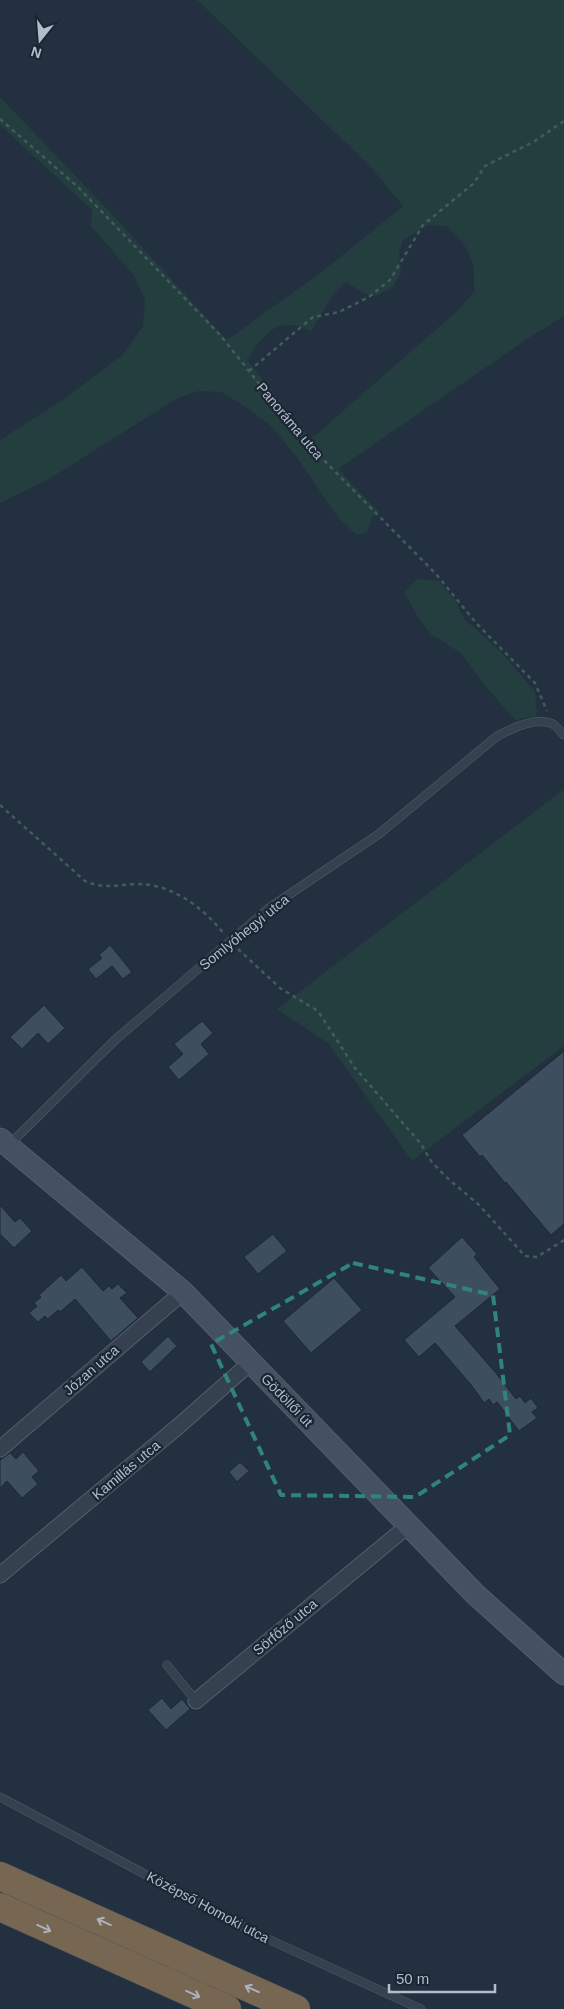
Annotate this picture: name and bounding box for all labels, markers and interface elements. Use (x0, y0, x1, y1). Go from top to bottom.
north arrow (15, 15, 65, 65)
text: N (29, 43, 43, 62)
street label: Panoráma utca (253, 379, 327, 463)
street label: Somlyóhegyi utca (196, 891, 292, 973)
street label: Józan utca (60, 1342, 122, 1398)
street label: Gödöllői út (258, 1370, 316, 1430)
street label: Kamillás utca (89, 1437, 163, 1503)
street label: Sörfőző utca (250, 1595, 320, 1658)
street label: Középső Homoki utca (144, 1868, 272, 1946)
one-way arrow (97, 1917, 112, 1927)
one-way arrow (36, 1923, 51, 1933)
scale bar (389, 1962, 495, 1994)
text: 50 m (396, 1970, 429, 1987)
one-way arrow (245, 1984, 260, 1993)
one-way arrow (185, 1990, 200, 1999)

